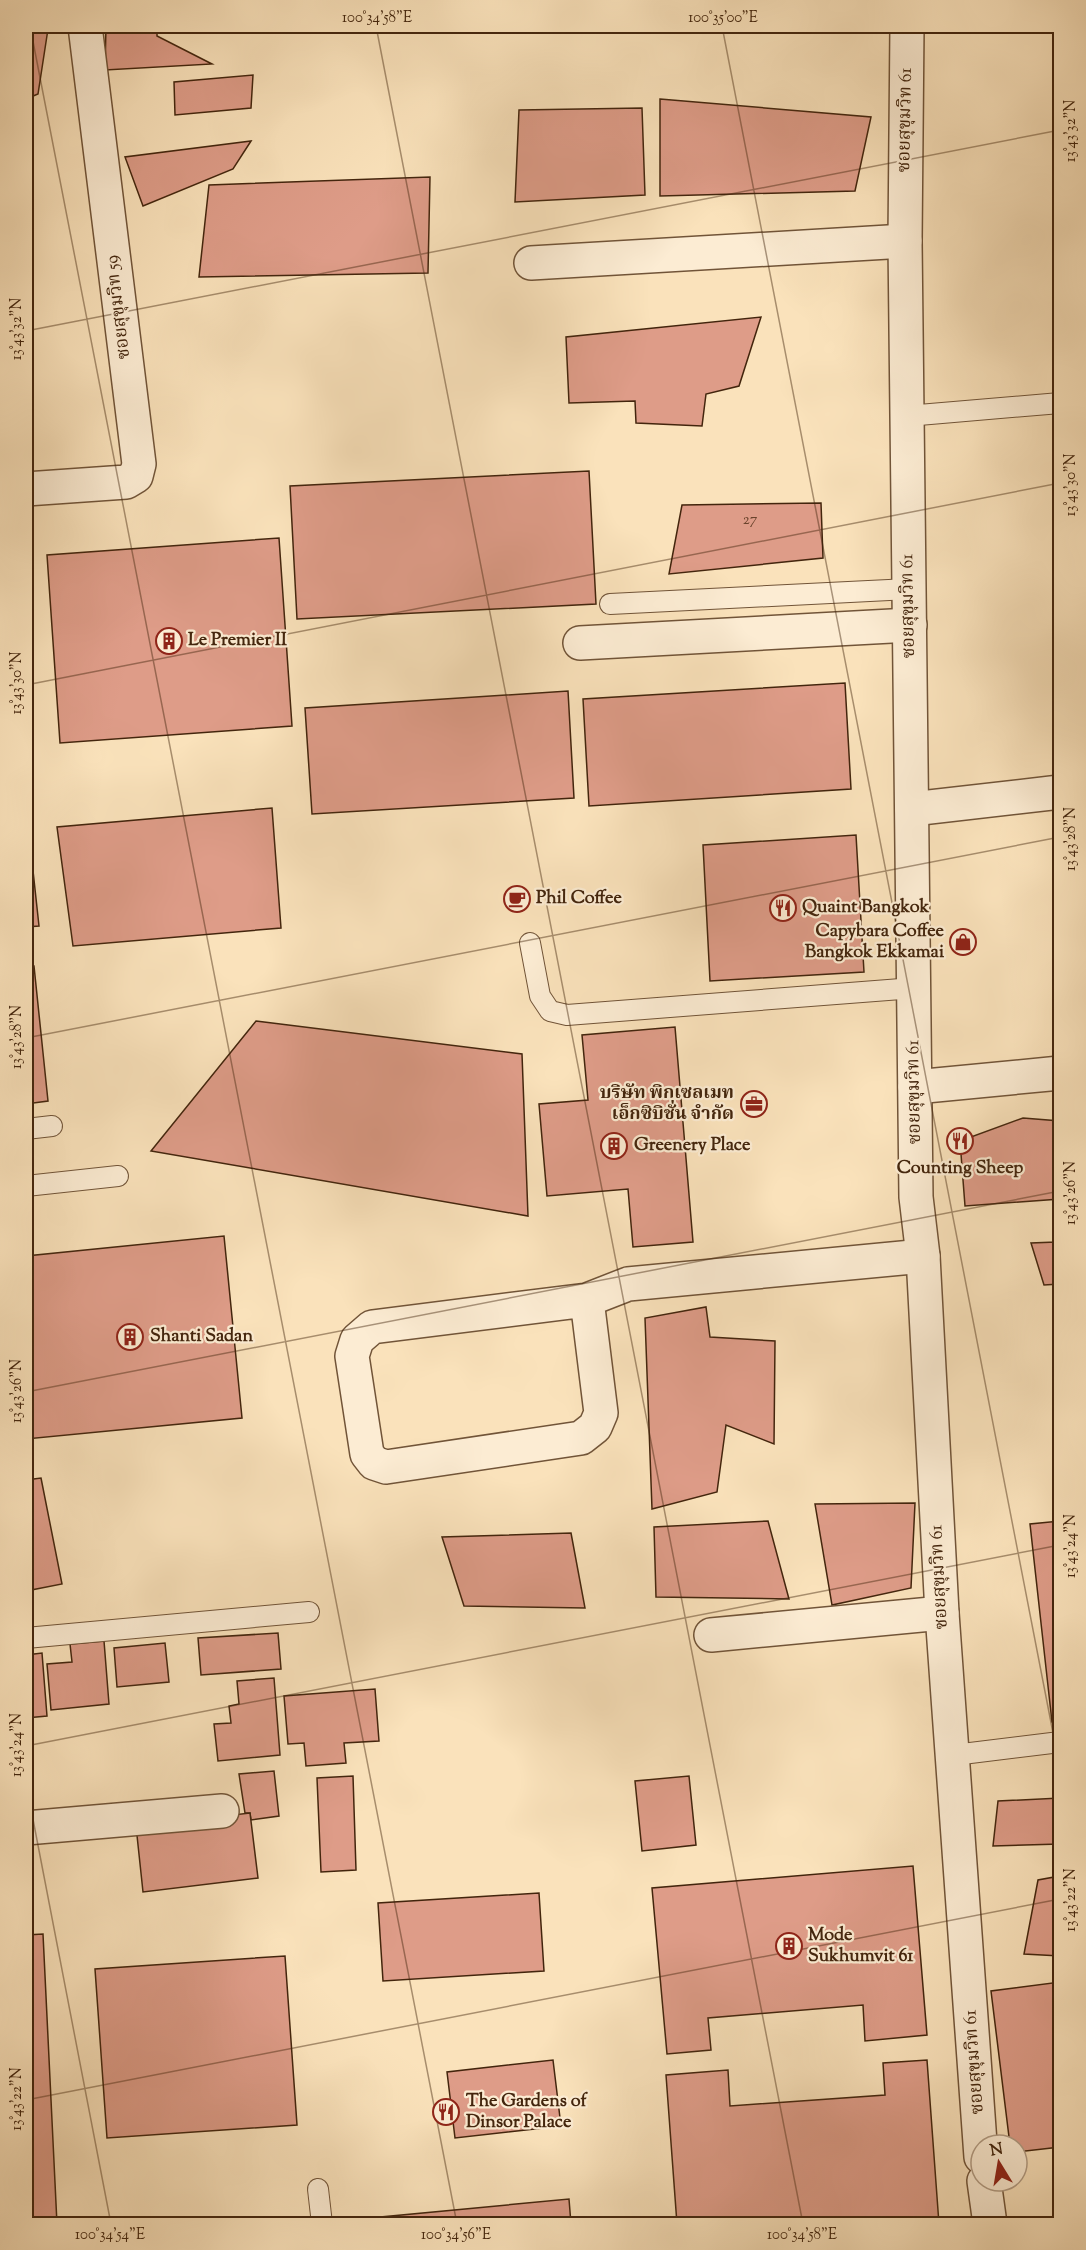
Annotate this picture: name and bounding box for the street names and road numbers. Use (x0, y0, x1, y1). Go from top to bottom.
street label: ซอยสุขุมวิท 61 (892, 67, 920, 173)
street label: ซอยสุขุมวิท 59 (100, 253, 138, 361)
street label: ซอยสุขุมวิท 61 (895, 553, 923, 659)
street label: ซอยสุขุมวิท 61 (901, 1039, 929, 1145)
street label: ซอยสุขุมวิท 61 (924, 1524, 956, 1630)
street label: ซอยสุขุมวิท 61 (958, 2009, 992, 2115)

